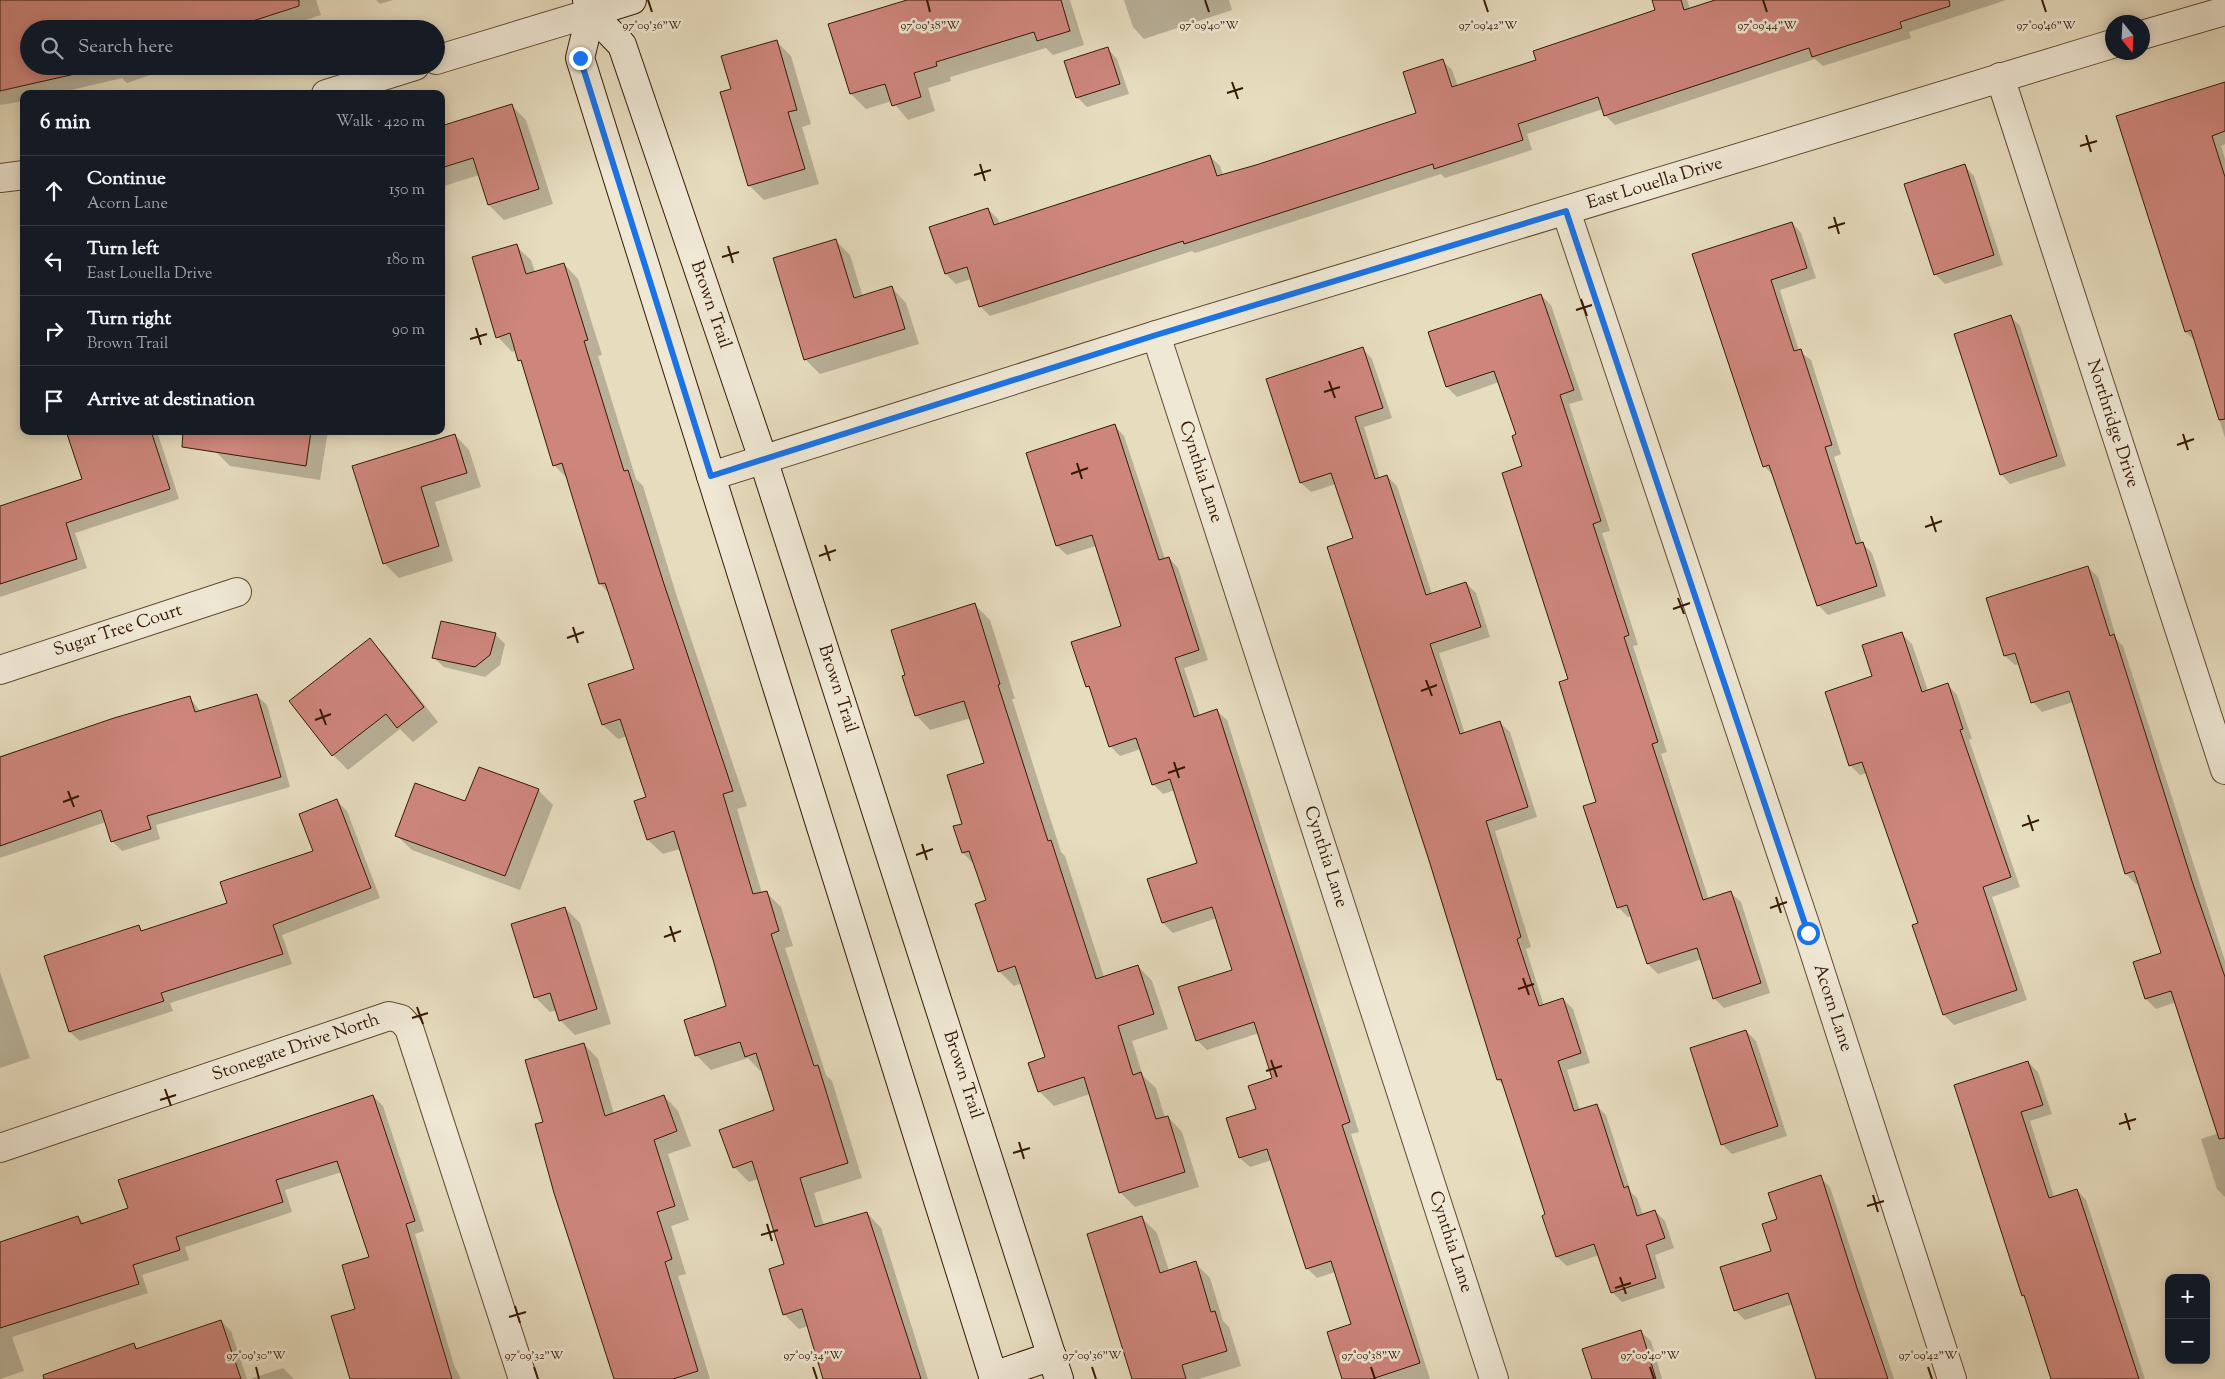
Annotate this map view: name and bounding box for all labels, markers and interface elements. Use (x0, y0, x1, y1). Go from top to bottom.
north arrow (2105, 15, 2150, 60)
text: 97°09'36"W (623, 17, 682, 35)
text: 97°09'38"W (900, 17, 960, 35)
text: 97°09'40"W (1180, 17, 1239, 35)
text: 97°09'42"W (1459, 17, 1518, 35)
text: 97°09'44"W (1737, 17, 1797, 35)
text: 97°09'46"W (2017, 17, 2076, 35)
search box (20, 20, 445, 75)
icon: search (38, 34, 66, 62)
text: Search here (78, 34, 173, 61)
route end (569, 47, 592, 70)
text: 6 min (40, 108, 91, 138)
text: Walk · 420 m (336, 111, 425, 134)
street label: East Louella Drive (1584, 151, 1726, 217)
text: Continue (87, 166, 166, 193)
icon: ahead (40, 177, 68, 205)
text: 150 m (389, 179, 425, 202)
text: Acorn Lane (87, 193, 168, 216)
text: Turn left (87, 236, 159, 263)
icon: left (40, 247, 68, 275)
text: 180 m (386, 249, 425, 272)
street label: Brown Trail (683, 257, 737, 353)
text: East Louella Drive (87, 263, 212, 286)
text: Turn right (87, 306, 171, 333)
icon: right (40, 317, 68, 345)
text: 90 m (392, 319, 425, 342)
text: Brown Trail (87, 333, 168, 356)
street label: Northridge Drive (2079, 357, 2145, 491)
icon: arrive (40, 387, 68, 415)
text: Arrive at destination (87, 387, 255, 414)
street label: Cynthia Lane (1171, 418, 1229, 526)
street label: Sugar Tree Court (50, 598, 186, 664)
street label: Brown Trail (810, 641, 864, 737)
street label: Cynthia Lane (1296, 803, 1354, 911)
route start (1797, 922, 1820, 945)
street label: Acorn Lane (1806, 961, 1858, 1055)
street label: Stonegate Drive North (209, 1007, 384, 1089)
street label: Brown Trail (935, 1027, 989, 1123)
street label: Cynthia Lane (1421, 1188, 1479, 1296)
map controls (2165, 1274, 2210, 1364)
button: + (2165, 1274, 2210, 1319)
button: − (2165, 1319, 2210, 1364)
text: 97°09'30"W (227, 1347, 286, 1365)
text: 97°09'32"W (505, 1347, 564, 1365)
text: 97°09'34"W (784, 1347, 843, 1365)
text: 97°09'36"W (1063, 1347, 1122, 1365)
text: 97°09'38"W (1341, 1347, 1401, 1365)
text: 97°09'40"W (1621, 1347, 1680, 1365)
text: 97°09'42"W (1899, 1347, 1958, 1365)

